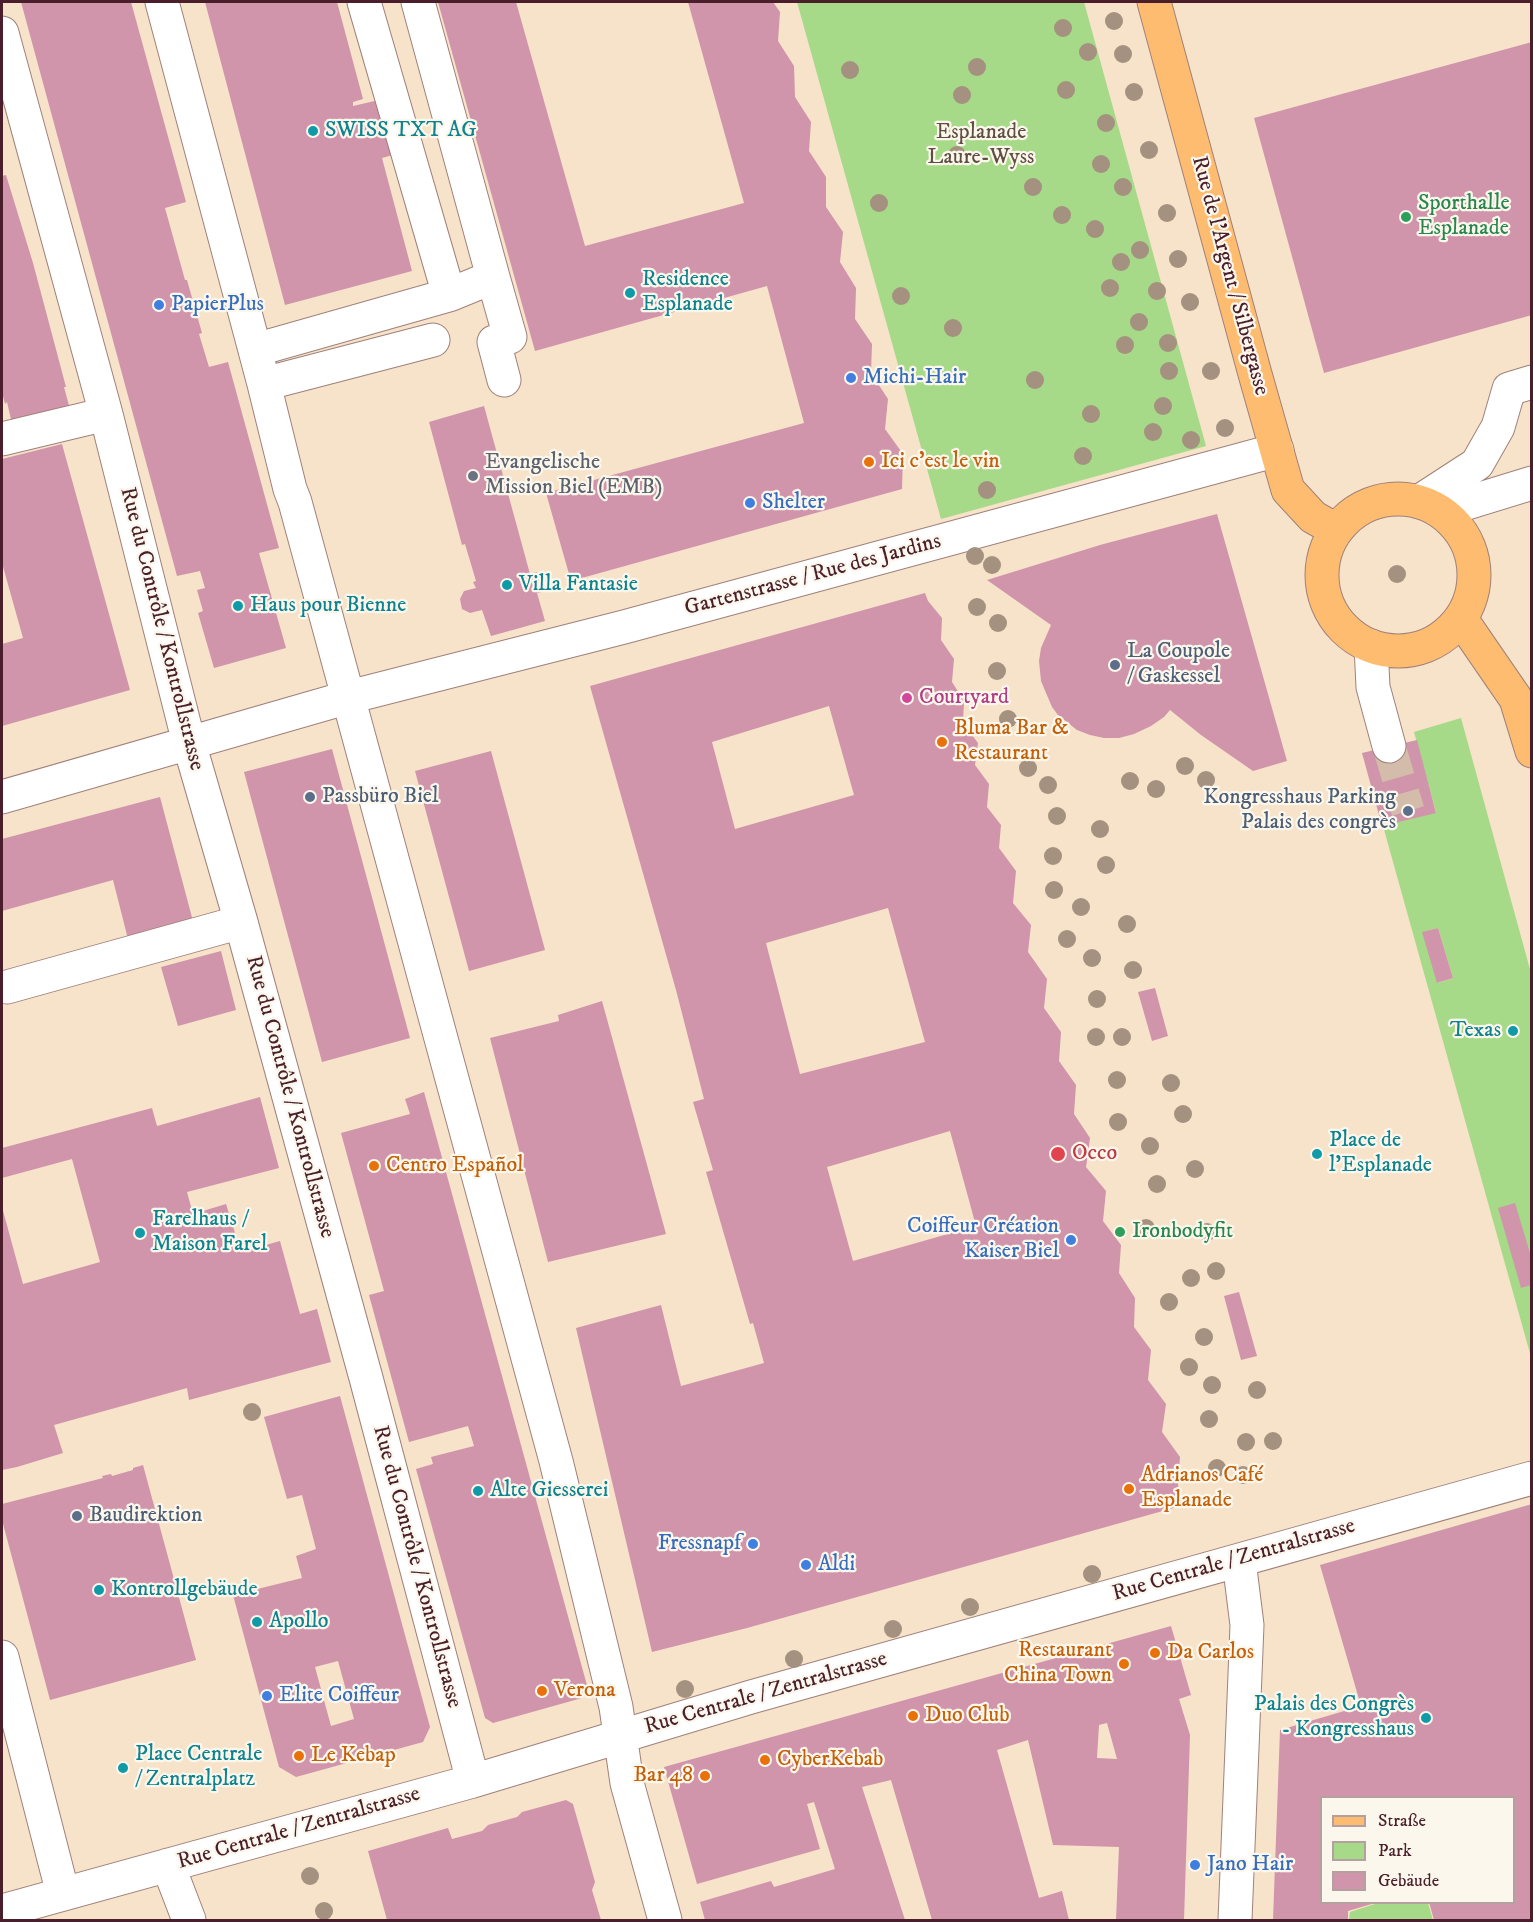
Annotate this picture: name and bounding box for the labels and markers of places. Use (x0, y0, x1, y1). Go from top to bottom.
place label: SWISS TXT AG (325, 118, 477, 144)
marker: SWISS TXT AG (306, 124, 320, 138)
place label: Sporthalle Esplanade (1418, 191, 1510, 242)
marker: Sporthalle Esplanade (1399, 210, 1413, 224)
place label: Residence Esplanade (642, 267, 733, 318)
marker: Residence Esplanade (623, 286, 637, 300)
place label: PapierPlus (171, 292, 264, 318)
marker: PapierPlus (152, 298, 166, 312)
place label: Michi-Hair (863, 365, 966, 391)
marker: Michi-Hair (844, 371, 858, 385)
place label: Ici c'est le vin (881, 449, 1000, 475)
place label: Evangelische Mission Biel (EMB) (485, 450, 662, 502)
marker: Ici c'est le vin (862, 455, 876, 469)
marker: Evangelische Mission Biel (EMB) (466, 469, 480, 483)
place label: Shelter (762, 490, 825, 516)
marker: Shelter (743, 496, 757, 510)
place label: Villa Fantasie (519, 572, 638, 598)
marker: Villa Fantasie (500, 578, 514, 592)
place label: Haus pour Bienne (250, 593, 406, 619)
marker: Haus pour Bienne (231, 599, 245, 613)
place label: La Coupole / Gaskessel (1127, 639, 1230, 690)
marker: La Coupole / Gaskessel (1108, 658, 1122, 672)
place label: Courtyard (919, 685, 1009, 711)
marker: Courtyard (900, 691, 914, 705)
place label: Bluma Bar & Restaurant (954, 716, 1069, 768)
marker: Bluma Bar & Restaurant (935, 735, 949, 749)
place label: Passbüro Biel (322, 784, 439, 810)
place label: Kongresshaus Parking Palais des congrès (1203, 785, 1396, 836)
marker: Passbüro Biel (303, 790, 317, 804)
marker: Kongresshaus Parking Palais des congrès (1401, 804, 1415, 818)
place label: Texas (1450, 1018, 1501, 1044)
marker: Texas (1506, 1024, 1520, 1038)
place label: Place de l'Esplanade (1329, 1128, 1432, 1180)
place label: Occo (1072, 1141, 1117, 1167)
marker: Occo (1049, 1145, 1067, 1163)
marker: Place de l'Esplanade (1310, 1147, 1324, 1161)
place label: Centro Español (386, 1153, 524, 1179)
marker: Centro Español (367, 1159, 381, 1173)
place label: Farelhaus / Maison Farel (152, 1207, 267, 1258)
place label: Coiffeur Création Kaiser Biel (907, 1214, 1059, 1266)
place label: Ironbodyfit (1132, 1219, 1233, 1245)
marker: Ironbodyfit (1113, 1225, 1127, 1239)
marker: Farelhaus / Maison Farel (133, 1226, 147, 1240)
marker: Coiffeur Création Kaiser Biel (1064, 1233, 1078, 1247)
place label: Adrianos Café Esplanade (1141, 1463, 1263, 1514)
place label: Alte Giesserei (490, 1478, 608, 1504)
marker: Adrianos Café Esplanade (1122, 1482, 1136, 1496)
marker: Alte Giesserei (471, 1484, 485, 1498)
place label: Baudirektion (89, 1503, 203, 1529)
marker: Baudirektion (70, 1509, 84, 1523)
place label: Fressnapf (658, 1531, 741, 1557)
marker: Fressnapf (746, 1537, 760, 1551)
place label: Aldi (818, 1552, 855, 1578)
marker: Aldi (799, 1558, 813, 1572)
place label: Kontrollgebäude (111, 1577, 258, 1603)
marker: Kontrollgebäude (92, 1583, 106, 1597)
place label: Apollo (269, 1609, 329, 1635)
marker: Apollo (250, 1615, 264, 1629)
place label: Restaurant China Town (1004, 1638, 1112, 1690)
place label: Da Carlos (1167, 1640, 1254, 1666)
marker: Da Carlos (1148, 1646, 1162, 1660)
marker: Restaurant China Town (1117, 1657, 1131, 1671)
place label: Verona (554, 1678, 616, 1704)
place label: Elite Coiffeur (279, 1683, 399, 1709)
marker: Verona (535, 1684, 549, 1698)
marker: Elite Coiffeur (260, 1689, 274, 1703)
place label: Palais des Congrès - Kongresshaus (1254, 1692, 1414, 1744)
place label: Duo Club (925, 1703, 1010, 1729)
marker: Duo Club (906, 1709, 920, 1723)
marker: Palais des Congrès - Kongresshaus (1419, 1711, 1433, 1725)
place label: Place Centrale / Zentralplatz (135, 1742, 262, 1794)
place label: Le Kebap (311, 1743, 396, 1769)
place label: CyberKebab (777, 1747, 883, 1773)
marker: Le Kebap (292, 1749, 306, 1763)
marker: CyberKebab (758, 1753, 772, 1767)
marker: Place Centrale / Zentralplatz (116, 1761, 130, 1775)
place label: Bar 48 (633, 1763, 693, 1789)
marker: Bar 48 (698, 1769, 712, 1783)
place label: Jano Hair (1207, 1852, 1293, 1878)
marker: Jano Hair (1188, 1858, 1202, 1872)

